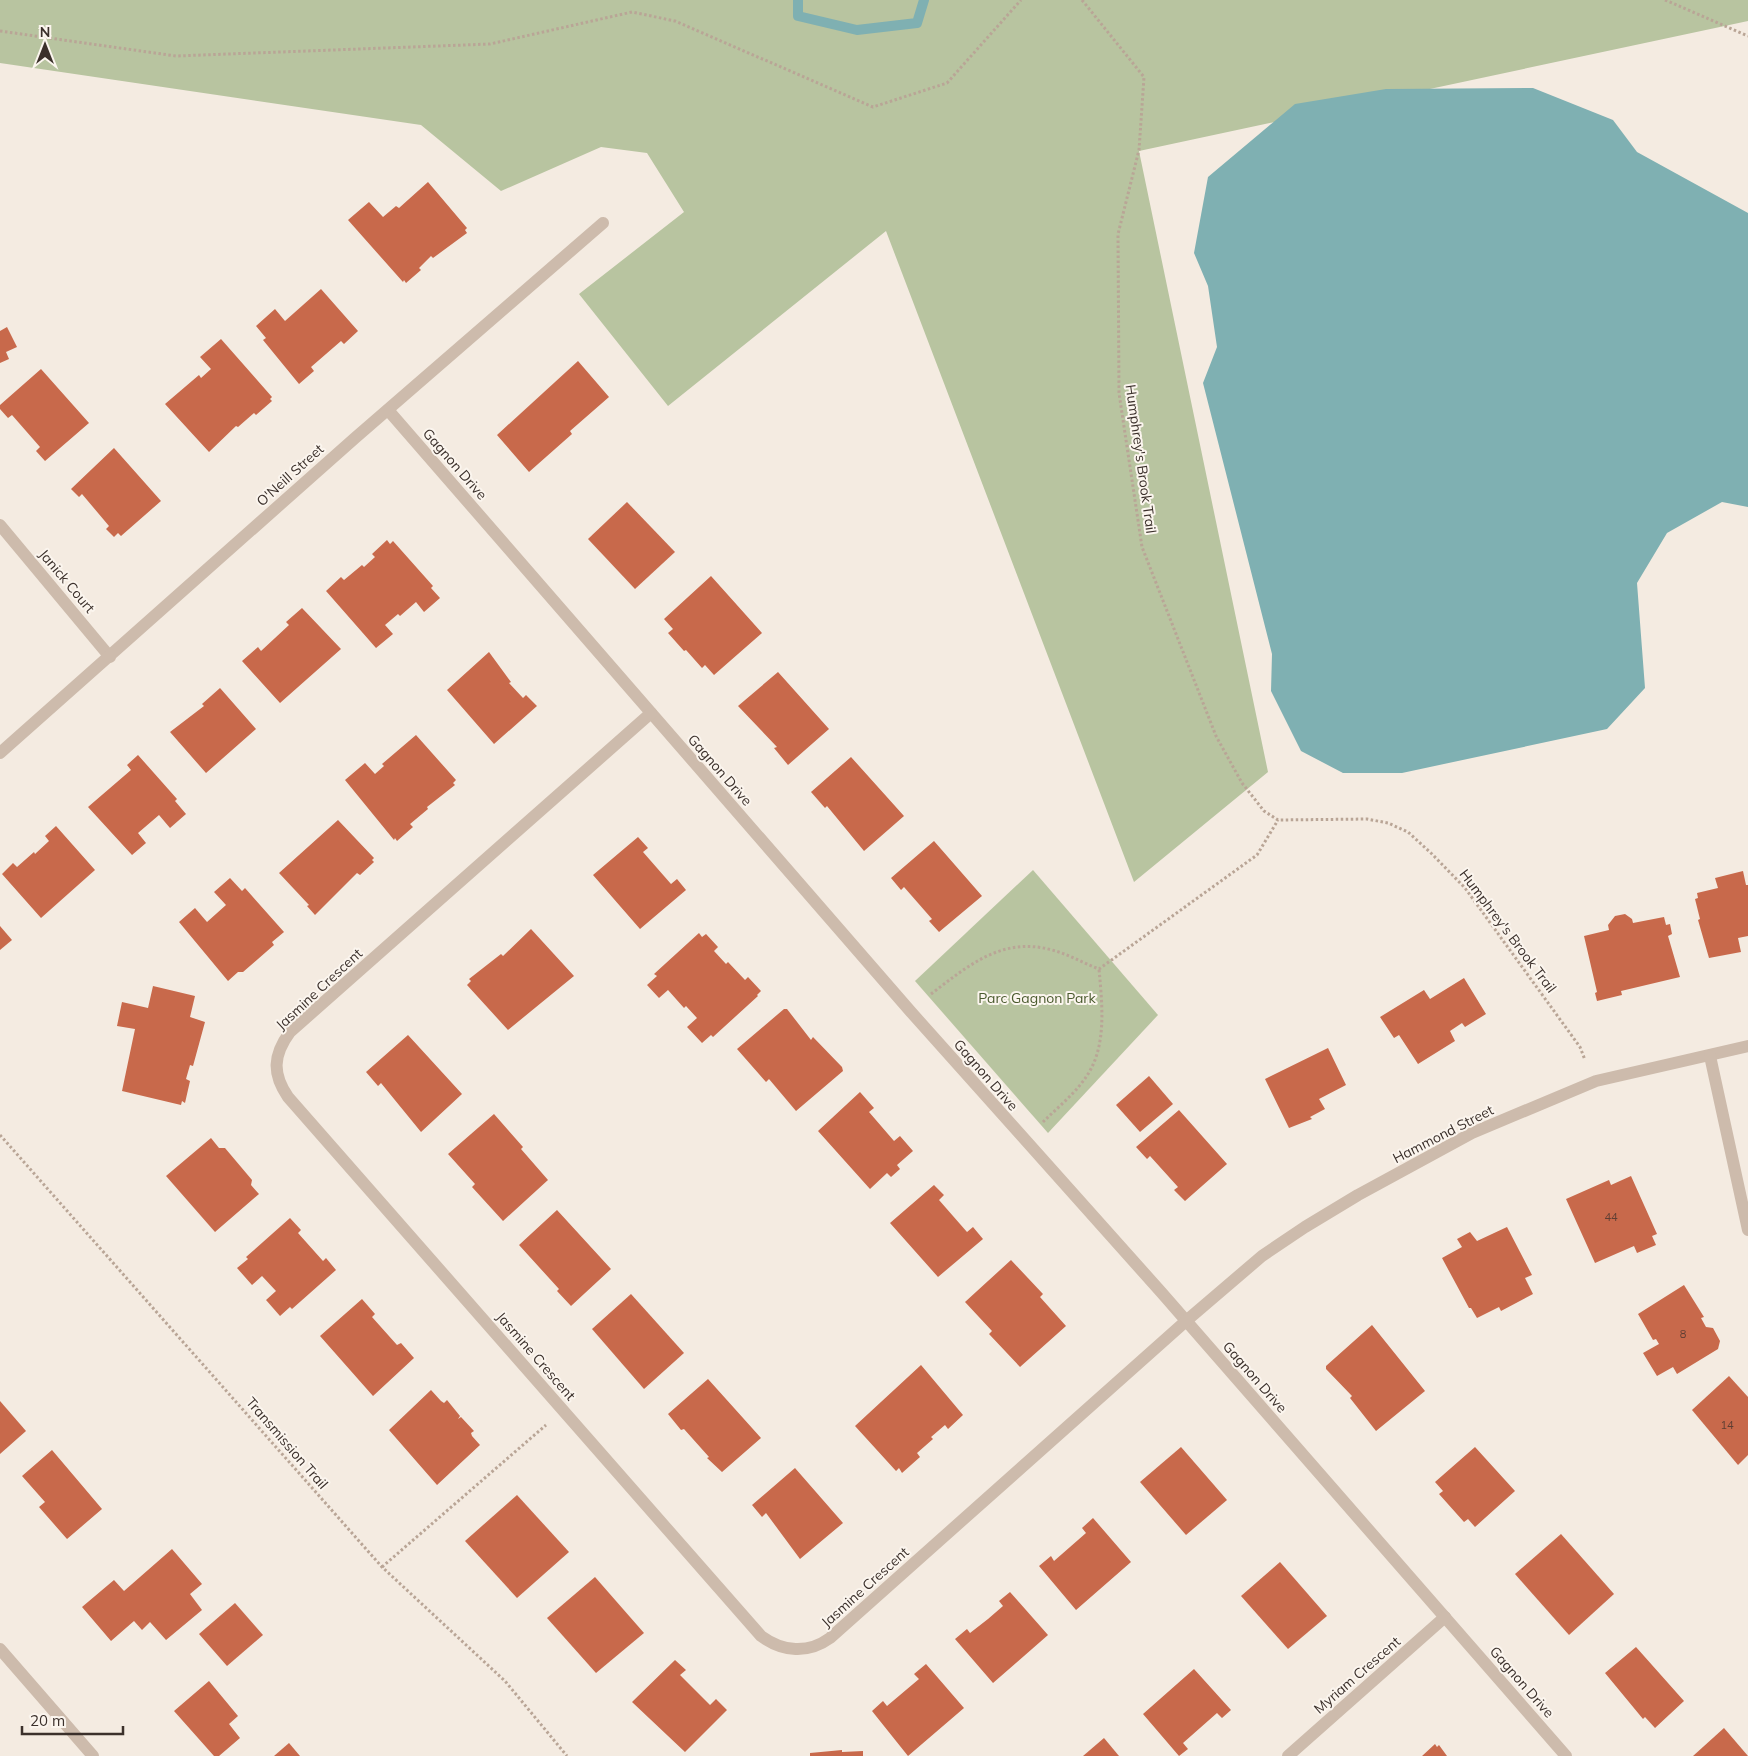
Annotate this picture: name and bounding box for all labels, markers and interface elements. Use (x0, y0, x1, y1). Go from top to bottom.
north arrow (20, 20, 70, 70)
text: N (40, 23, 50, 41)
street label: Humphrey's Brook Trail (1122, 383, 1160, 535)
street label: Gagnon Drive (419, 425, 491, 503)
street label: O'Neill Street (253, 440, 327, 510)
street label: Janick Court (35, 545, 99, 617)
street label: Gagnon Drive (684, 731, 756, 809)
street label: Humphrey's Brook Trail (1456, 866, 1560, 996)
street label: Jasmine Crescent (272, 944, 366, 1034)
park label: Parc Gagnon Park (978, 989, 1096, 1007)
street label: Gagnon Drive (950, 1036, 1022, 1114)
street label: Hammond Street (1390, 1101, 1496, 1167)
house number: 44 (1604, 1210, 1618, 1224)
street label: Jasmine Crescent (493, 1308, 579, 1404)
house number: 8 (1680, 1327, 1687, 1341)
street label: Gagnon Drive (1219, 1338, 1291, 1416)
street label: Transmission Trail (242, 1393, 332, 1493)
house number: 14 (1720, 1418, 1734, 1432)
street label: Jasmine Crescent (817, 1543, 913, 1631)
street label: Myriam Crescent (1310, 1632, 1404, 1718)
street label: Gagnon Drive (1486, 1643, 1558, 1721)
scale bar (22, 1704, 124, 1736)
text: 20 m (30, 1711, 65, 1730)

